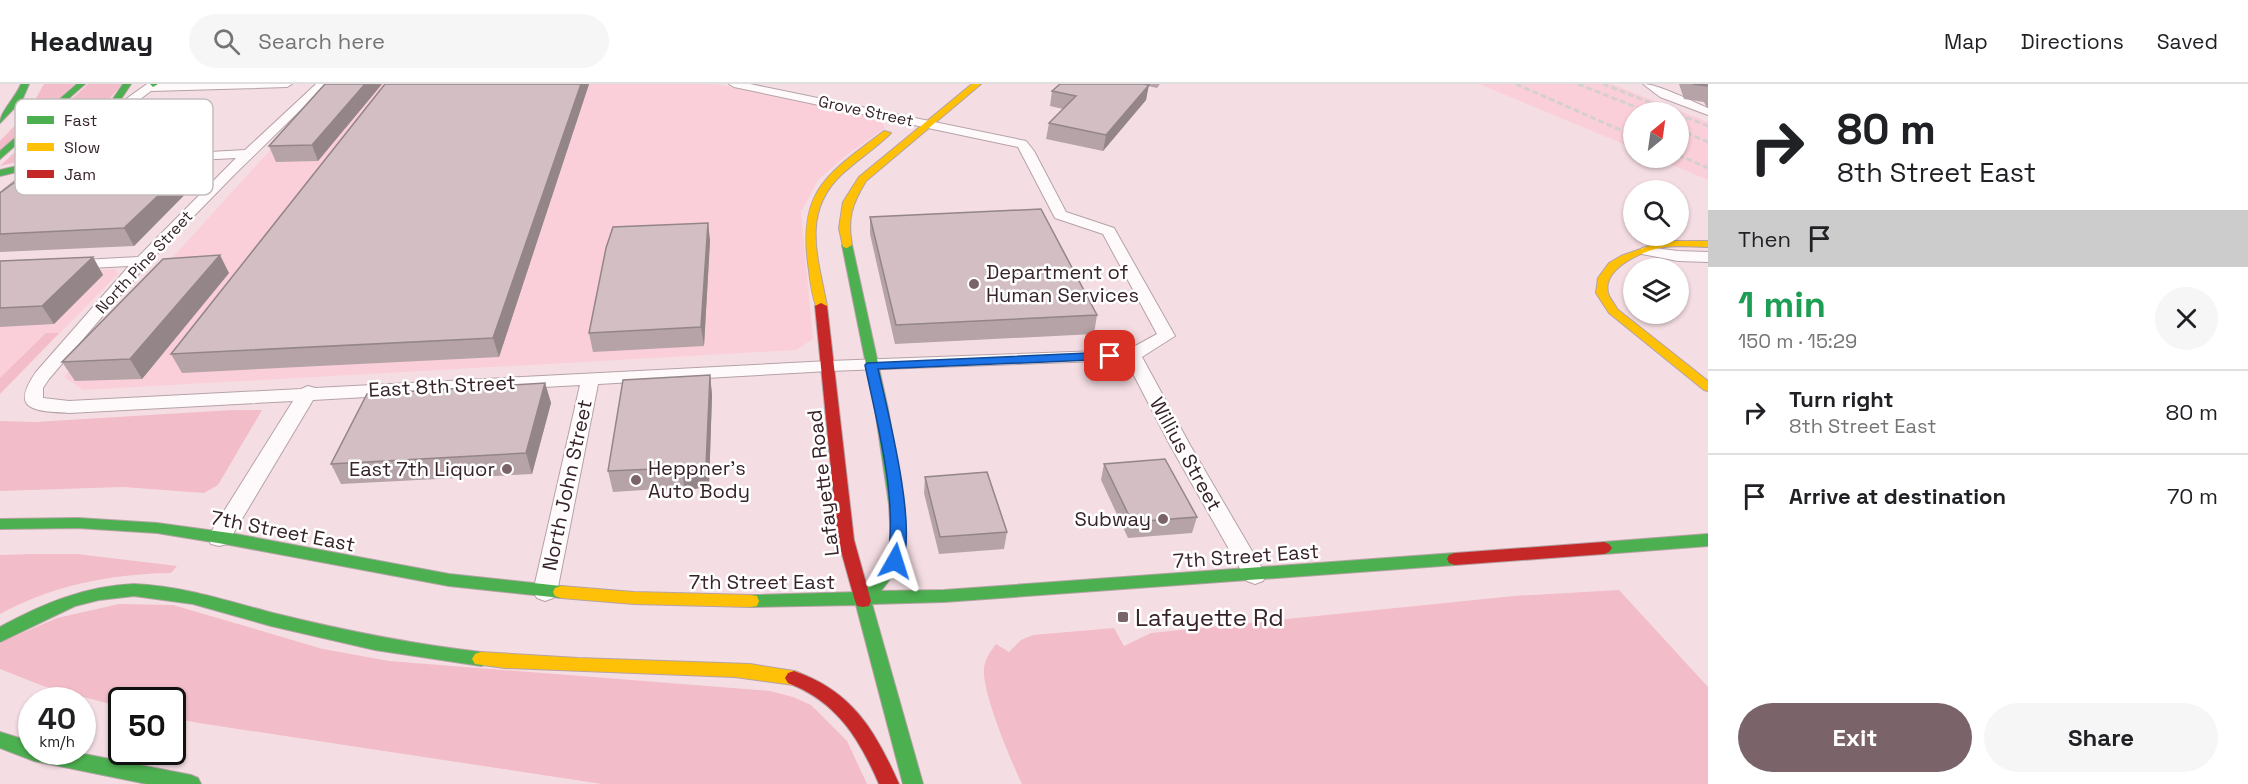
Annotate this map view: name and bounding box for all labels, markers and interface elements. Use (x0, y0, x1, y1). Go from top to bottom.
search box (189, 14, 609, 68)
text: Headway (30, 23, 153, 59)
icon: search (210, 25, 243, 58)
text: Search here (258, 27, 385, 55)
text: Map (1944, 28, 1988, 55)
text: Directions (2021, 28, 2124, 55)
text: Saved (2157, 28, 2218, 55)
street label: Grove Street (817, 91, 915, 131)
legend (15, 99, 213, 195)
north arrow (1623, 102, 1689, 168)
map controls (1623, 102, 1689, 324)
text: 80 m (1837, 103, 1936, 156)
icon: right (1738, 108, 1816, 186)
text: Fast (64, 110, 97, 131)
text: Slow (64, 137, 100, 158)
text: 8th Street East (1837, 155, 2036, 190)
text: Jam (64, 164, 96, 185)
button: search (1623, 180, 1689, 246)
street label: North Pine Street (91, 206, 197, 318)
icon: arrive (1803, 222, 1836, 255)
text: Then (1738, 225, 1791, 253)
button: layers (1623, 258, 1689, 324)
place label: Department of Human Services (986, 259, 1139, 308)
marker: Department of Human Services (967, 277, 981, 291)
text: 1 min (1738, 282, 1826, 328)
button: close (2155, 287, 2218, 350)
text: 150 m · 15:29 (1738, 328, 1857, 354)
pin (1084, 330, 1135, 381)
icon: arrive (1093, 339, 1126, 372)
street label: East 8th Street (368, 369, 516, 403)
text: Turn right (1789, 385, 1894, 413)
street label: Willius Street (1144, 393, 1228, 515)
icon: right (1738, 396, 1771, 429)
street label: North John Street (536, 397, 598, 573)
text: 80 m (2166, 398, 2218, 426)
street label: Lafayette Road (801, 408, 845, 558)
text: 8th Street East (1789, 413, 1937, 439)
place label: Heppner's Auto Body (648, 455, 750, 504)
place label: East 7th Liquor (349, 456, 495, 482)
marker: East 7th Liquor (500, 462, 514, 476)
marker: Heppner's Auto Body (629, 473, 643, 487)
icon: arrive (1738, 480, 1771, 513)
text: Arrive at destination (1789, 482, 2006, 510)
text: 70 m (2167, 482, 2218, 510)
street label: 7th Street East (209, 504, 357, 558)
place label: Subway (1074, 506, 1151, 532)
marker: Subway (1156, 512, 1170, 526)
position arrow (863, 529, 927, 593)
street label: 7th Street East (1172, 538, 1320, 574)
street label: 7th Street East (689, 569, 835, 595)
place label: Lafayette Rd (1135, 602, 1284, 633)
marker: Lafayette Rd (1116, 610, 1130, 624)
speed limit sign: 50 (108, 687, 186, 765)
text: 40 (38, 699, 76, 738)
button: Exit (1738, 703, 1972, 772)
button: Share (1984, 703, 2218, 772)
text: km/h (39, 732, 75, 751)

